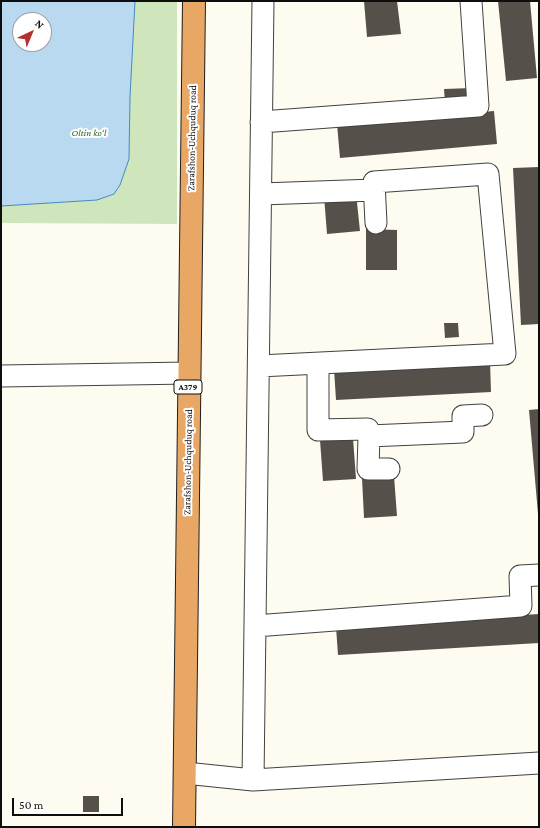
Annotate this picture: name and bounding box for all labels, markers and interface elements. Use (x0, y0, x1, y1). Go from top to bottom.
north arrow (12, 12, 52, 52)
text: N (33, 17, 47, 31)
street label: Zarafshon-Uchquduq road (185, 85, 199, 191)
park label: Oltin ko‘l (72, 127, 106, 139)
road number: A379 (174, 380, 202, 394)
street label: Zarafshon-Uchquduq road (181, 409, 195, 515)
scale bar (14, 790, 125, 816)
text: 50 m (19, 798, 43, 812)

